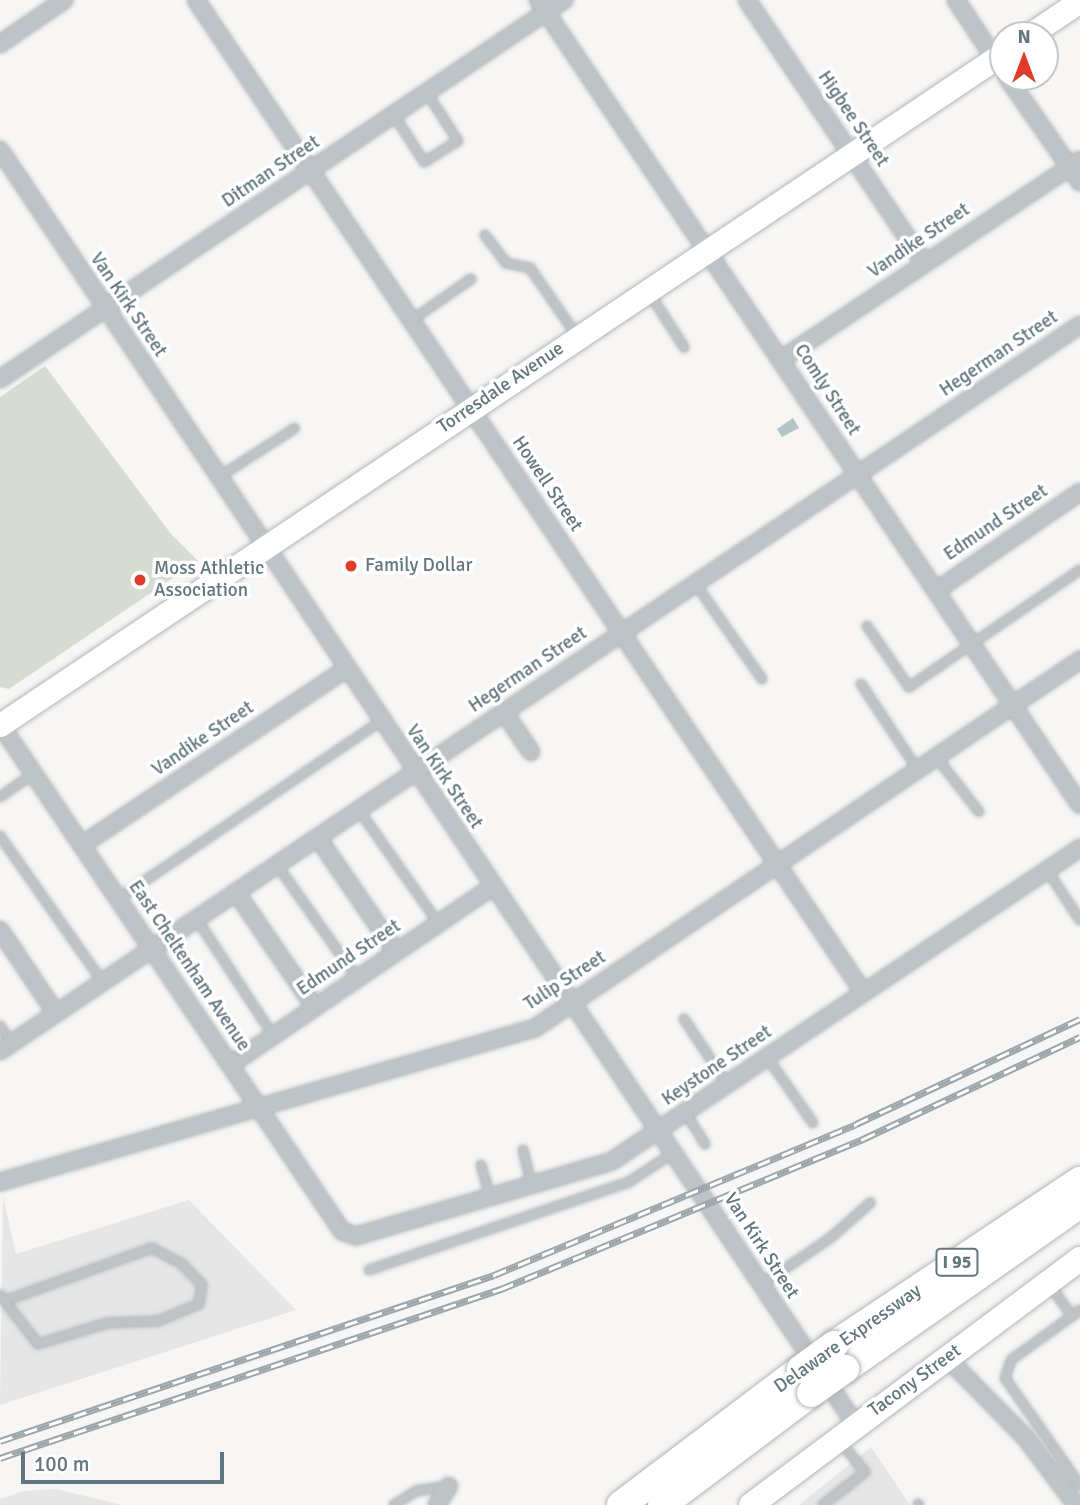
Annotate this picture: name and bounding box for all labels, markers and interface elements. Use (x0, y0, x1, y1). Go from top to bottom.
north arrow (989, 21, 1059, 91)
text: N (1017, 25, 1031, 49)
street label: Higbee Street (813, 67, 893, 171)
street label: Ditman Street (218, 131, 324, 213)
street label: Vandike Street (864, 199, 974, 283)
street label: Van Kirk Street (85, 248, 171, 362)
street label: Hegerman Street (936, 306, 1062, 402)
street label: Torresdale Avenue (434, 337, 568, 439)
street label: Comly Street (789, 340, 865, 440)
street label: Howell Street (507, 432, 587, 536)
street label: Edmund Street (940, 480, 1052, 566)
place label: Family Dollar (365, 555, 472, 577)
place label: Moss Athletic Association (154, 558, 264, 602)
marker: Family Dollar (343, 558, 359, 574)
marker: Moss Athletic Association (132, 572, 148, 588)
street label: Hegerman Street (465, 622, 591, 718)
street label: Vandike Street (148, 697, 258, 781)
street label: Van Kirk Street (401, 720, 487, 834)
street label: East Cheltenham Avenue (123, 876, 255, 1056)
street label: Edmund Street (293, 915, 405, 1001)
street label: Tulip Street (520, 946, 610, 1016)
street label: Keystone Street (658, 1021, 776, 1111)
street label: Van Kirk Street (718, 1189, 804, 1303)
road number: I 95 (934, 1247, 980, 1276)
street label: Delaware Expressway (770, 1280, 926, 1398)
street label: Tacony Street (864, 1340, 966, 1422)
scale bar (24, 1438, 228, 1482)
text: 100 m (34, 1451, 89, 1477)

